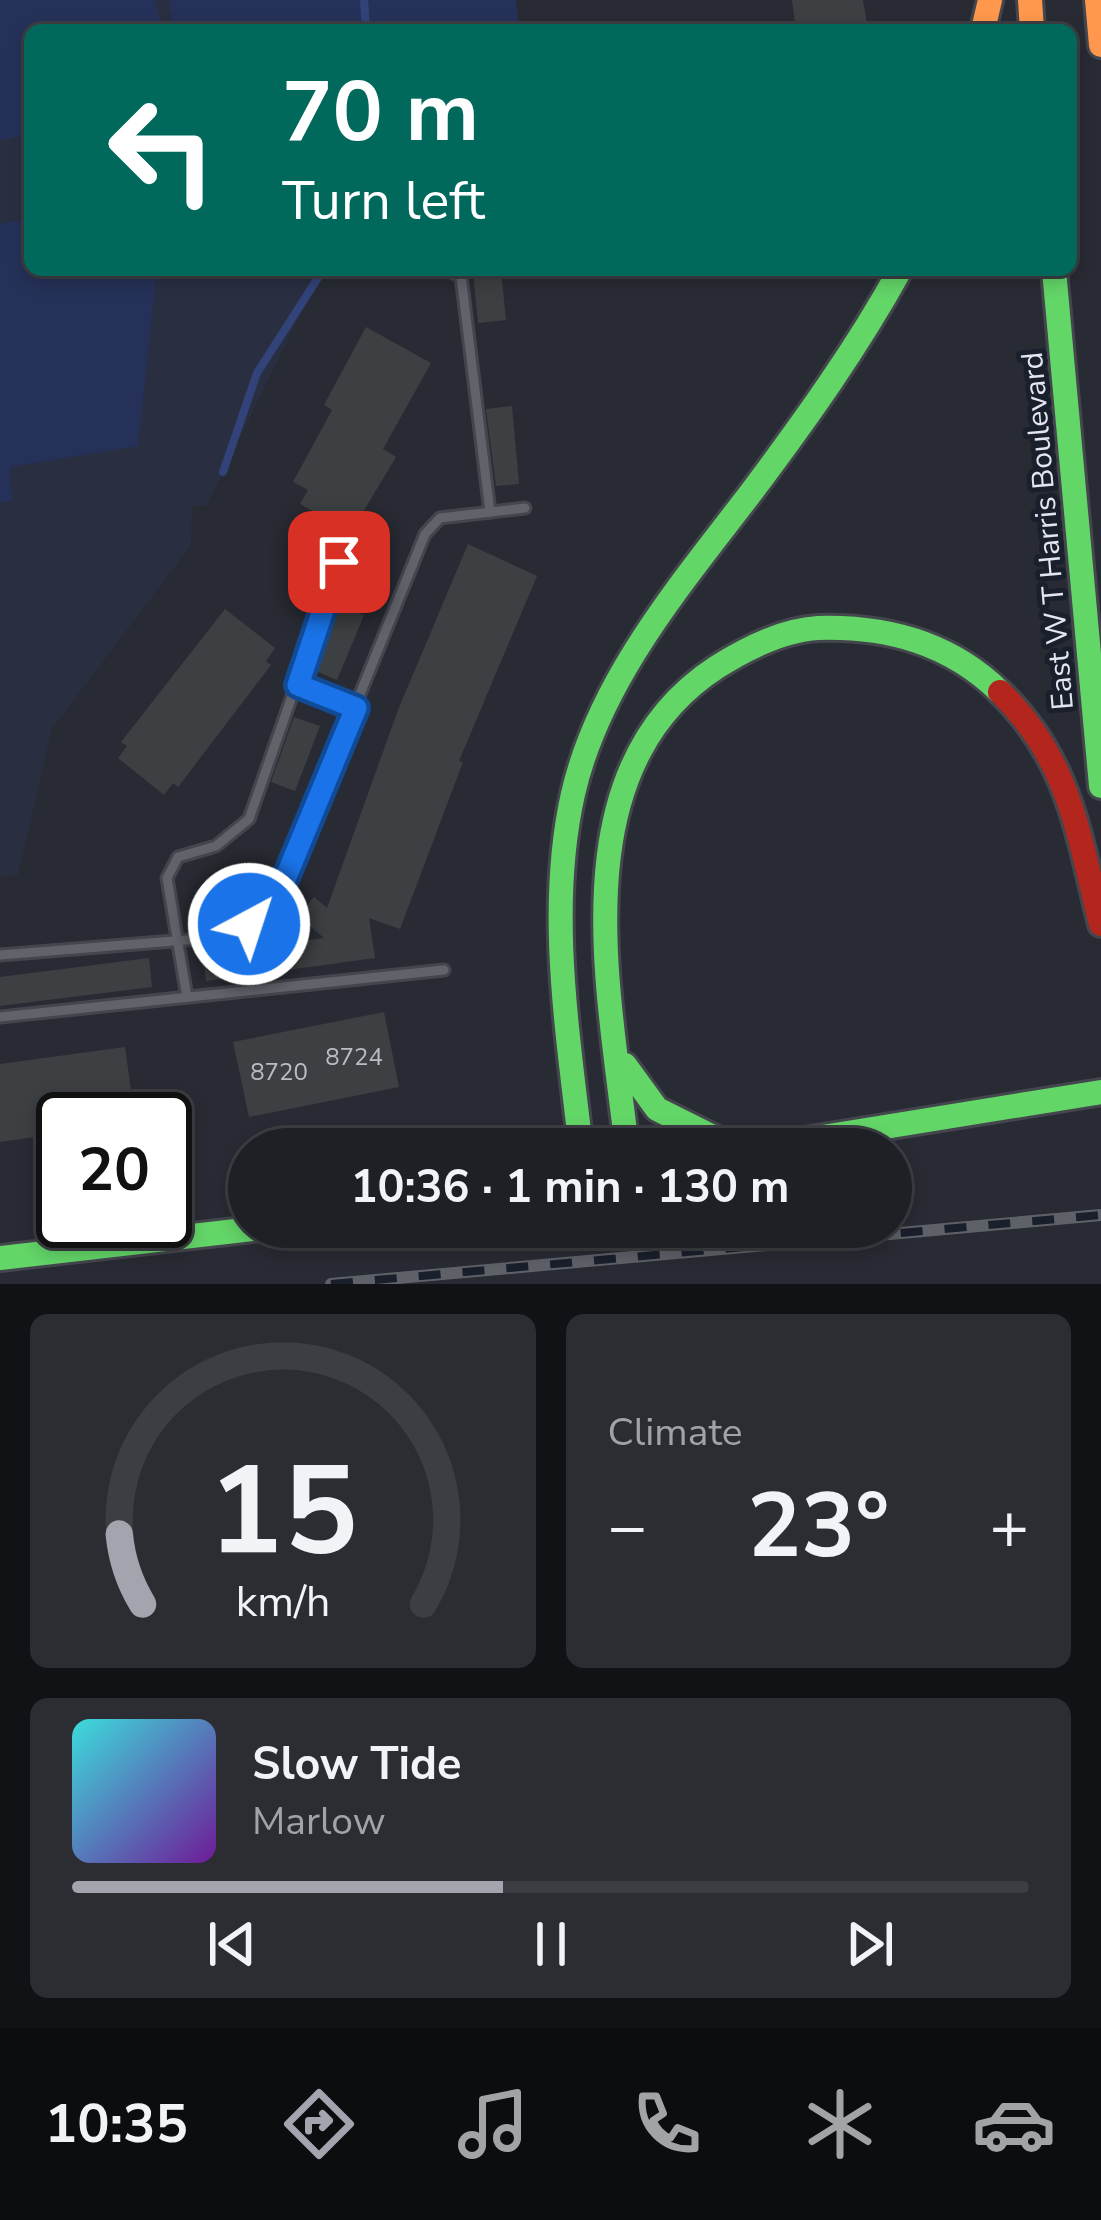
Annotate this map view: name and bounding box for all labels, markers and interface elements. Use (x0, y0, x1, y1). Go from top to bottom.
text: 70 m (282, 55, 479, 170)
icon: left (84, 72, 240, 228)
text: Turn left (282, 164, 485, 238)
street label: East W T Harris Boulevard (1012, 350, 1084, 712)
pin (288, 511, 390, 613)
icon: arrive (306, 529, 372, 595)
position arrow (186, 861, 312, 987)
house number: 8724 (325, 1041, 383, 1073)
house number: 8720 (250, 1056, 308, 1088)
speed limit sign: 20 (36, 1092, 192, 1248)
text: 10:36 · 1 min · 130 m (350, 1157, 790, 1218)
text: Climate (608, 1406, 743, 1459)
text: 15 (208, 1427, 358, 1597)
text: 23° (747, 1465, 889, 1588)
text: − (608, 1482, 647, 1572)
text: + (989, 1482, 1029, 1572)
text: km/h (235, 1573, 330, 1631)
text: Slow Tide (252, 1734, 461, 1795)
text: Marlow (252, 1795, 386, 1848)
icon: previous (199, 1911, 265, 1977)
icon: pause (518, 1911, 584, 1977)
icon: next (837, 1911, 903, 1977)
icon: directions (277, 2082, 361, 2166)
icon: music (451, 2082, 535, 2166)
icon: phone (625, 2082, 709, 2166)
icon: climate (798, 2082, 882, 2166)
icon: car (972, 2082, 1056, 2166)
text: 10:35 (45, 2087, 188, 2161)

